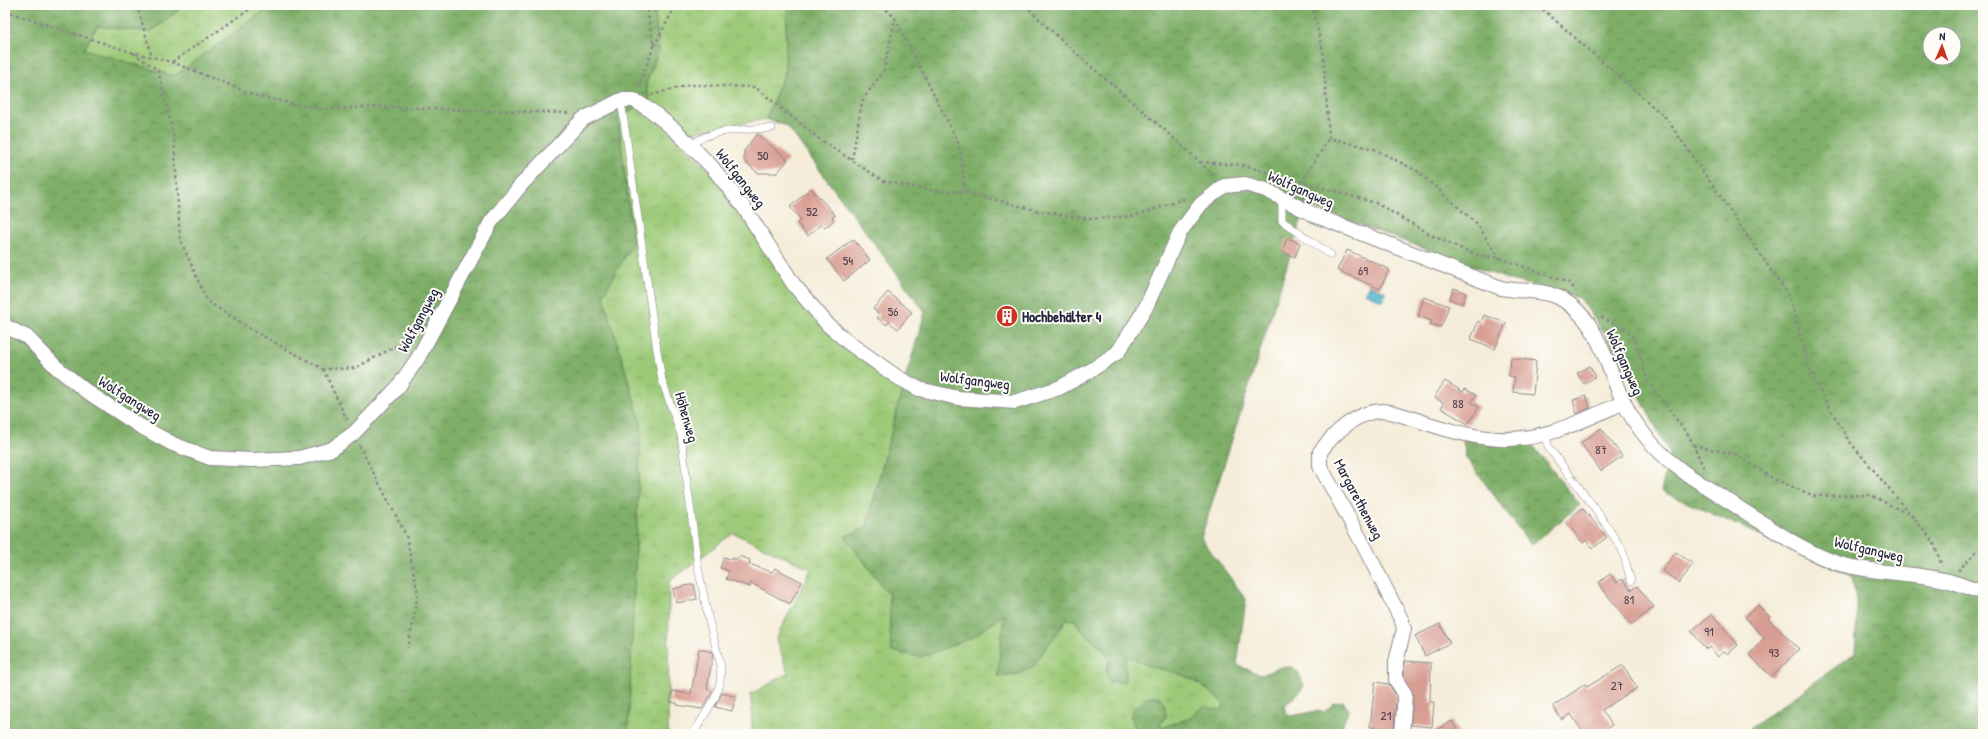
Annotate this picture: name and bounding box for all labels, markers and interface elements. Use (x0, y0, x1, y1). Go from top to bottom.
north arrow (1922, 26, 1962, 66)
text: N (1939, 29, 1946, 43)
street label: Wolfgangweg (711, 144, 771, 212)
house number: 50 (757, 146, 769, 164)
street label: Wolfgangweg (1265, 165, 1338, 213)
house number: 52 (806, 202, 818, 220)
house number: 54 (843, 251, 853, 269)
house number: 69 (1358, 261, 1368, 279)
street label: Wolfgangweg (392, 284, 444, 356)
house number: 56 (888, 302, 898, 320)
building icon: Hochbehälter 4 (994, 303, 1020, 329)
place label: Hochbehälter 4 (1022, 306, 1102, 327)
street label: Wolfgangweg (1601, 326, 1649, 399)
street label: Wolfgangweg (939, 365, 1011, 395)
street label: Wolfgangweg (95, 370, 166, 426)
street label: Höhenweg (670, 389, 704, 445)
house number: 88 (1452, 394, 1464, 412)
house number: 87 (1595, 440, 1607, 458)
street label: Margarethenweg (1329, 455, 1389, 543)
street label: Wolfgangweg (1832, 531, 1906, 567)
house number: 81 (1624, 590, 1634, 608)
house number: 91 (1704, 622, 1714, 640)
house number: 93 (1769, 643, 1779, 661)
house number: 27 (1611, 676, 1623, 694)
house number: 21 (1381, 706, 1392, 724)

